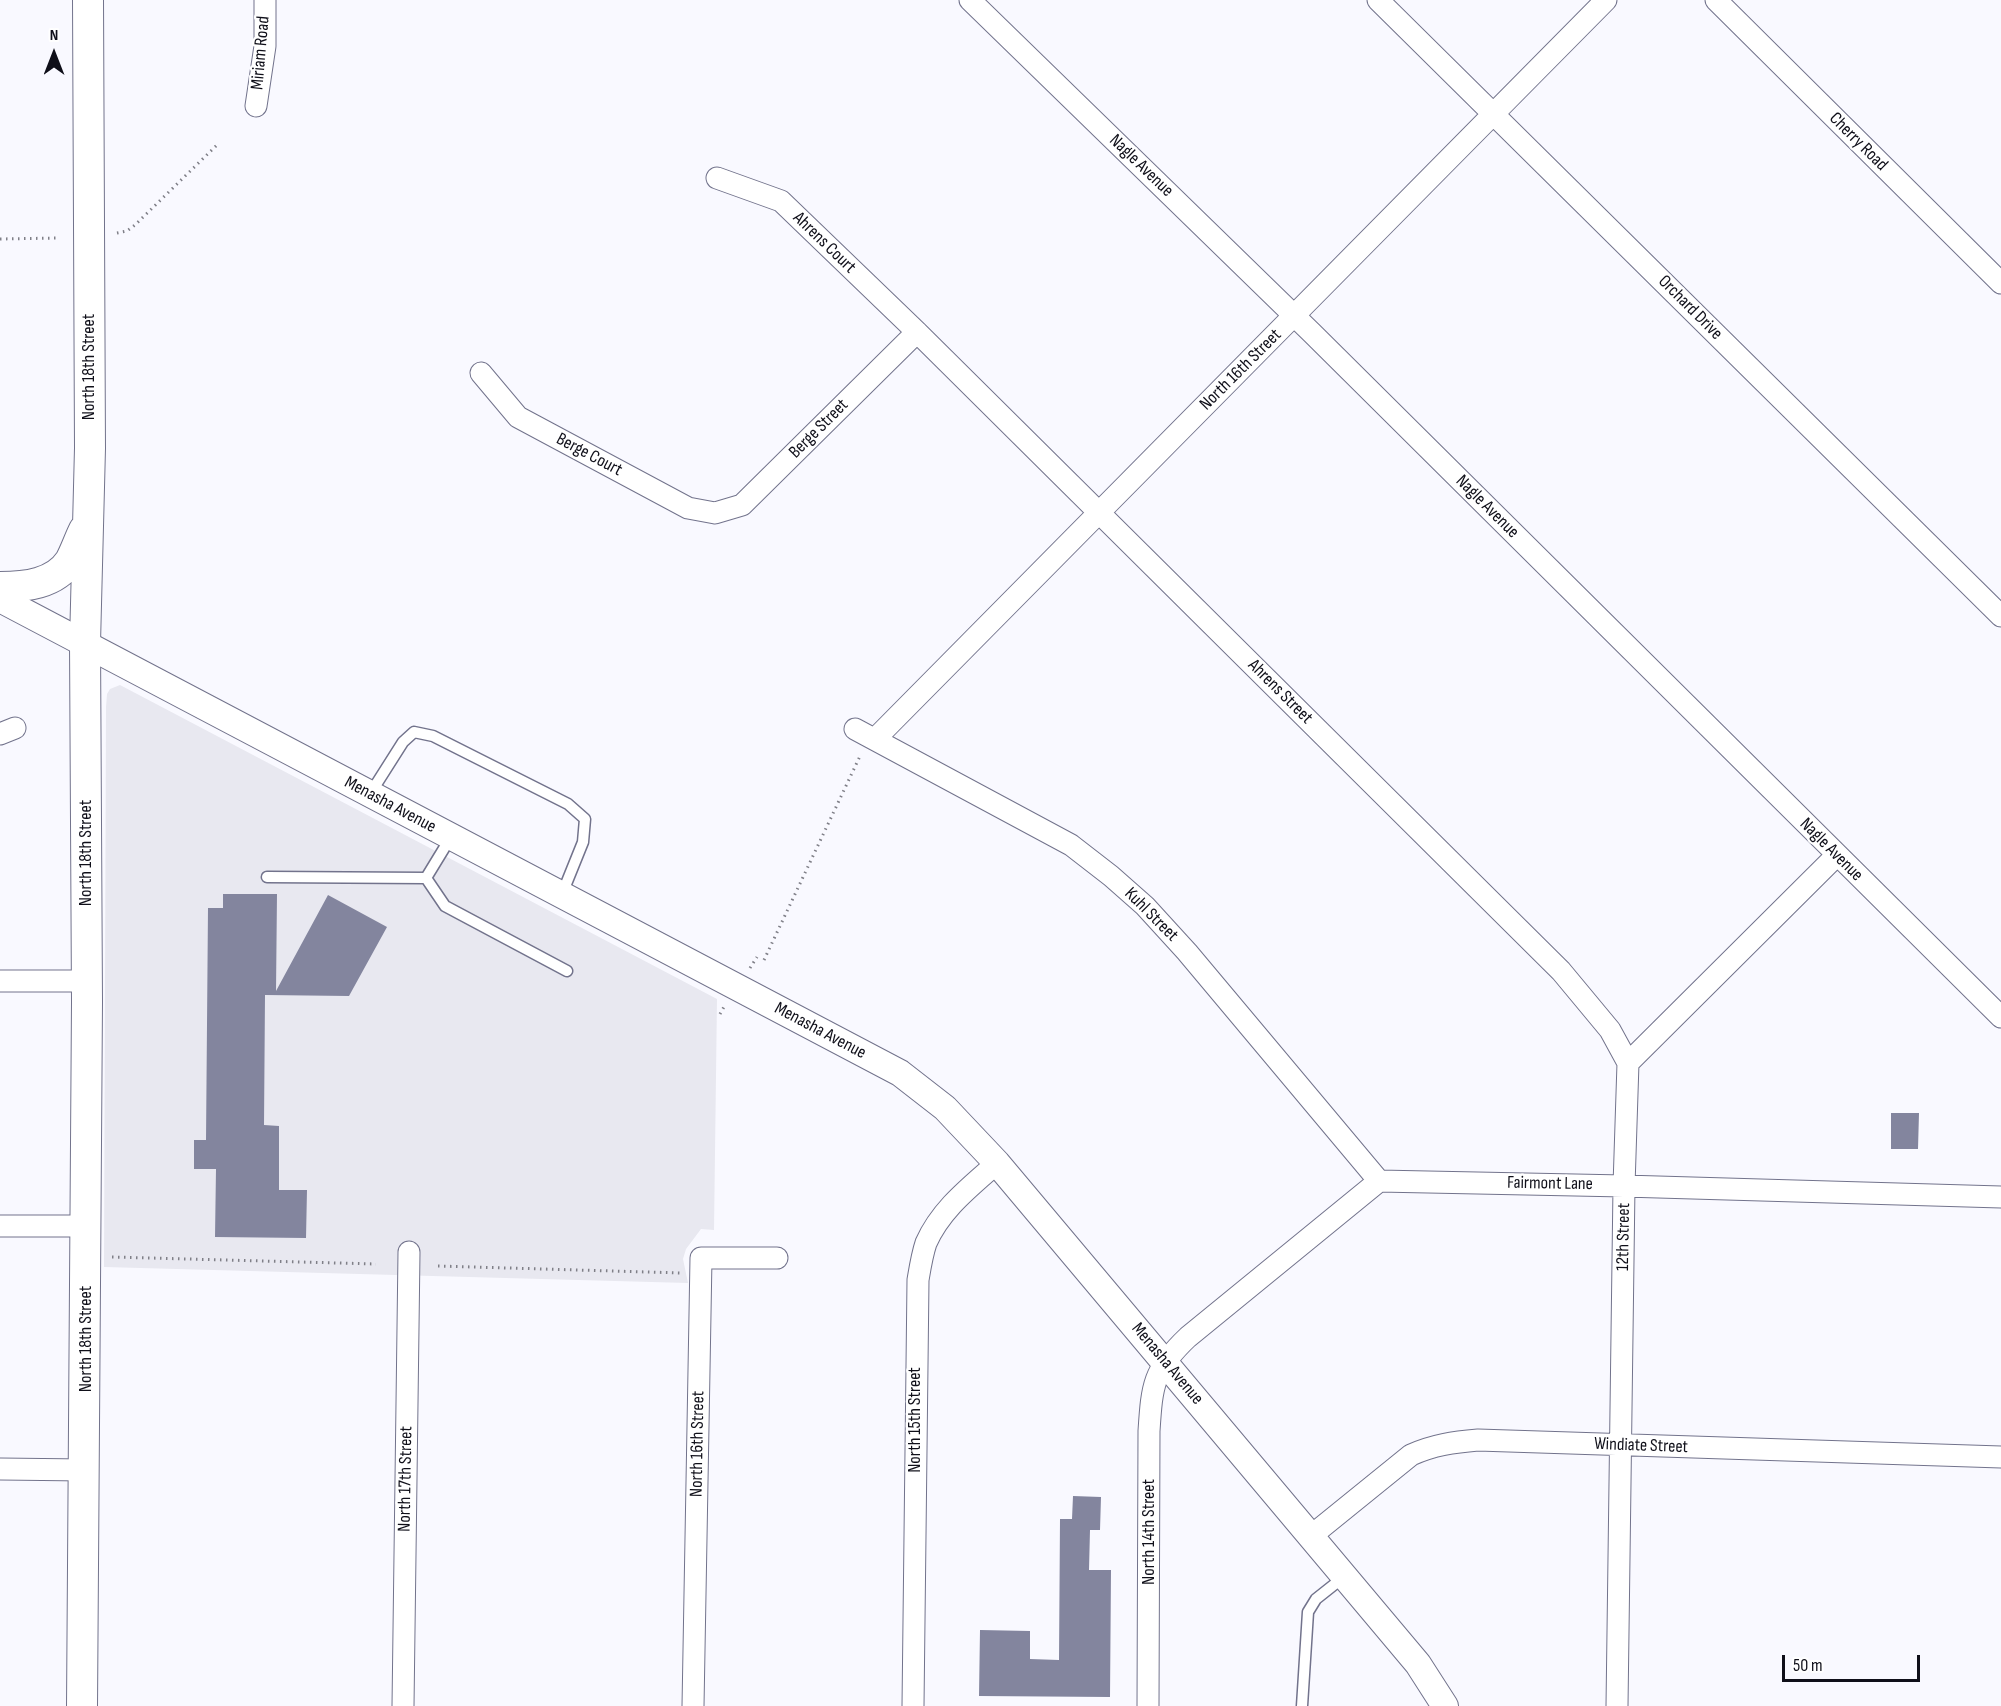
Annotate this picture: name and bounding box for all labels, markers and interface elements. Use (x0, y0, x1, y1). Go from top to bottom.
street label: Miriam Road (247, 15, 275, 91)
north arrow (24, 24, 84, 84)
text: N (50, 26, 58, 45)
street label: Cherry Road (1824, 108, 1892, 176)
street label: Nagle Avenue (1104, 130, 1178, 202)
street label: Ahrens Court (788, 208, 860, 278)
street label: Orchard Drive (1653, 271, 1727, 345)
street label: North 18th Street (78, 314, 100, 420)
street label: North 16th Street (1196, 325, 1286, 415)
street label: Berge Street (785, 395, 853, 463)
street label: Berge Court (552, 429, 626, 481)
street label: Nagle Avenue (1451, 471, 1523, 543)
street label: Ahrens Street (1243, 655, 1317, 729)
street label: Menasha Avenue (341, 772, 439, 838)
street label: North 18th Street (75, 800, 97, 906)
street label: Nagle Avenue (1795, 814, 1867, 886)
street label: Kuhl Street (1120, 884, 1182, 946)
street label: Menasha Avenue (771, 998, 869, 1064)
street label: Fairmont Lane (1507, 1172, 1593, 1196)
street label: 12th Street (1613, 1203, 1635, 1271)
street label: North 18th Street (75, 1286, 97, 1392)
street label: Menasha Avenue (1126, 1319, 1208, 1409)
street label: North 15th Street (904, 1367, 926, 1473)
street label: North 16th Street (686, 1391, 710, 1497)
street label: North 17th Street (394, 1426, 418, 1532)
street label: Windiate Street (1594, 1434, 1688, 1458)
street label: North 14th Street (1138, 1479, 1160, 1585)
scale bar (1785, 1643, 1923, 1681)
text: 50 m (1793, 1655, 1823, 1676)

